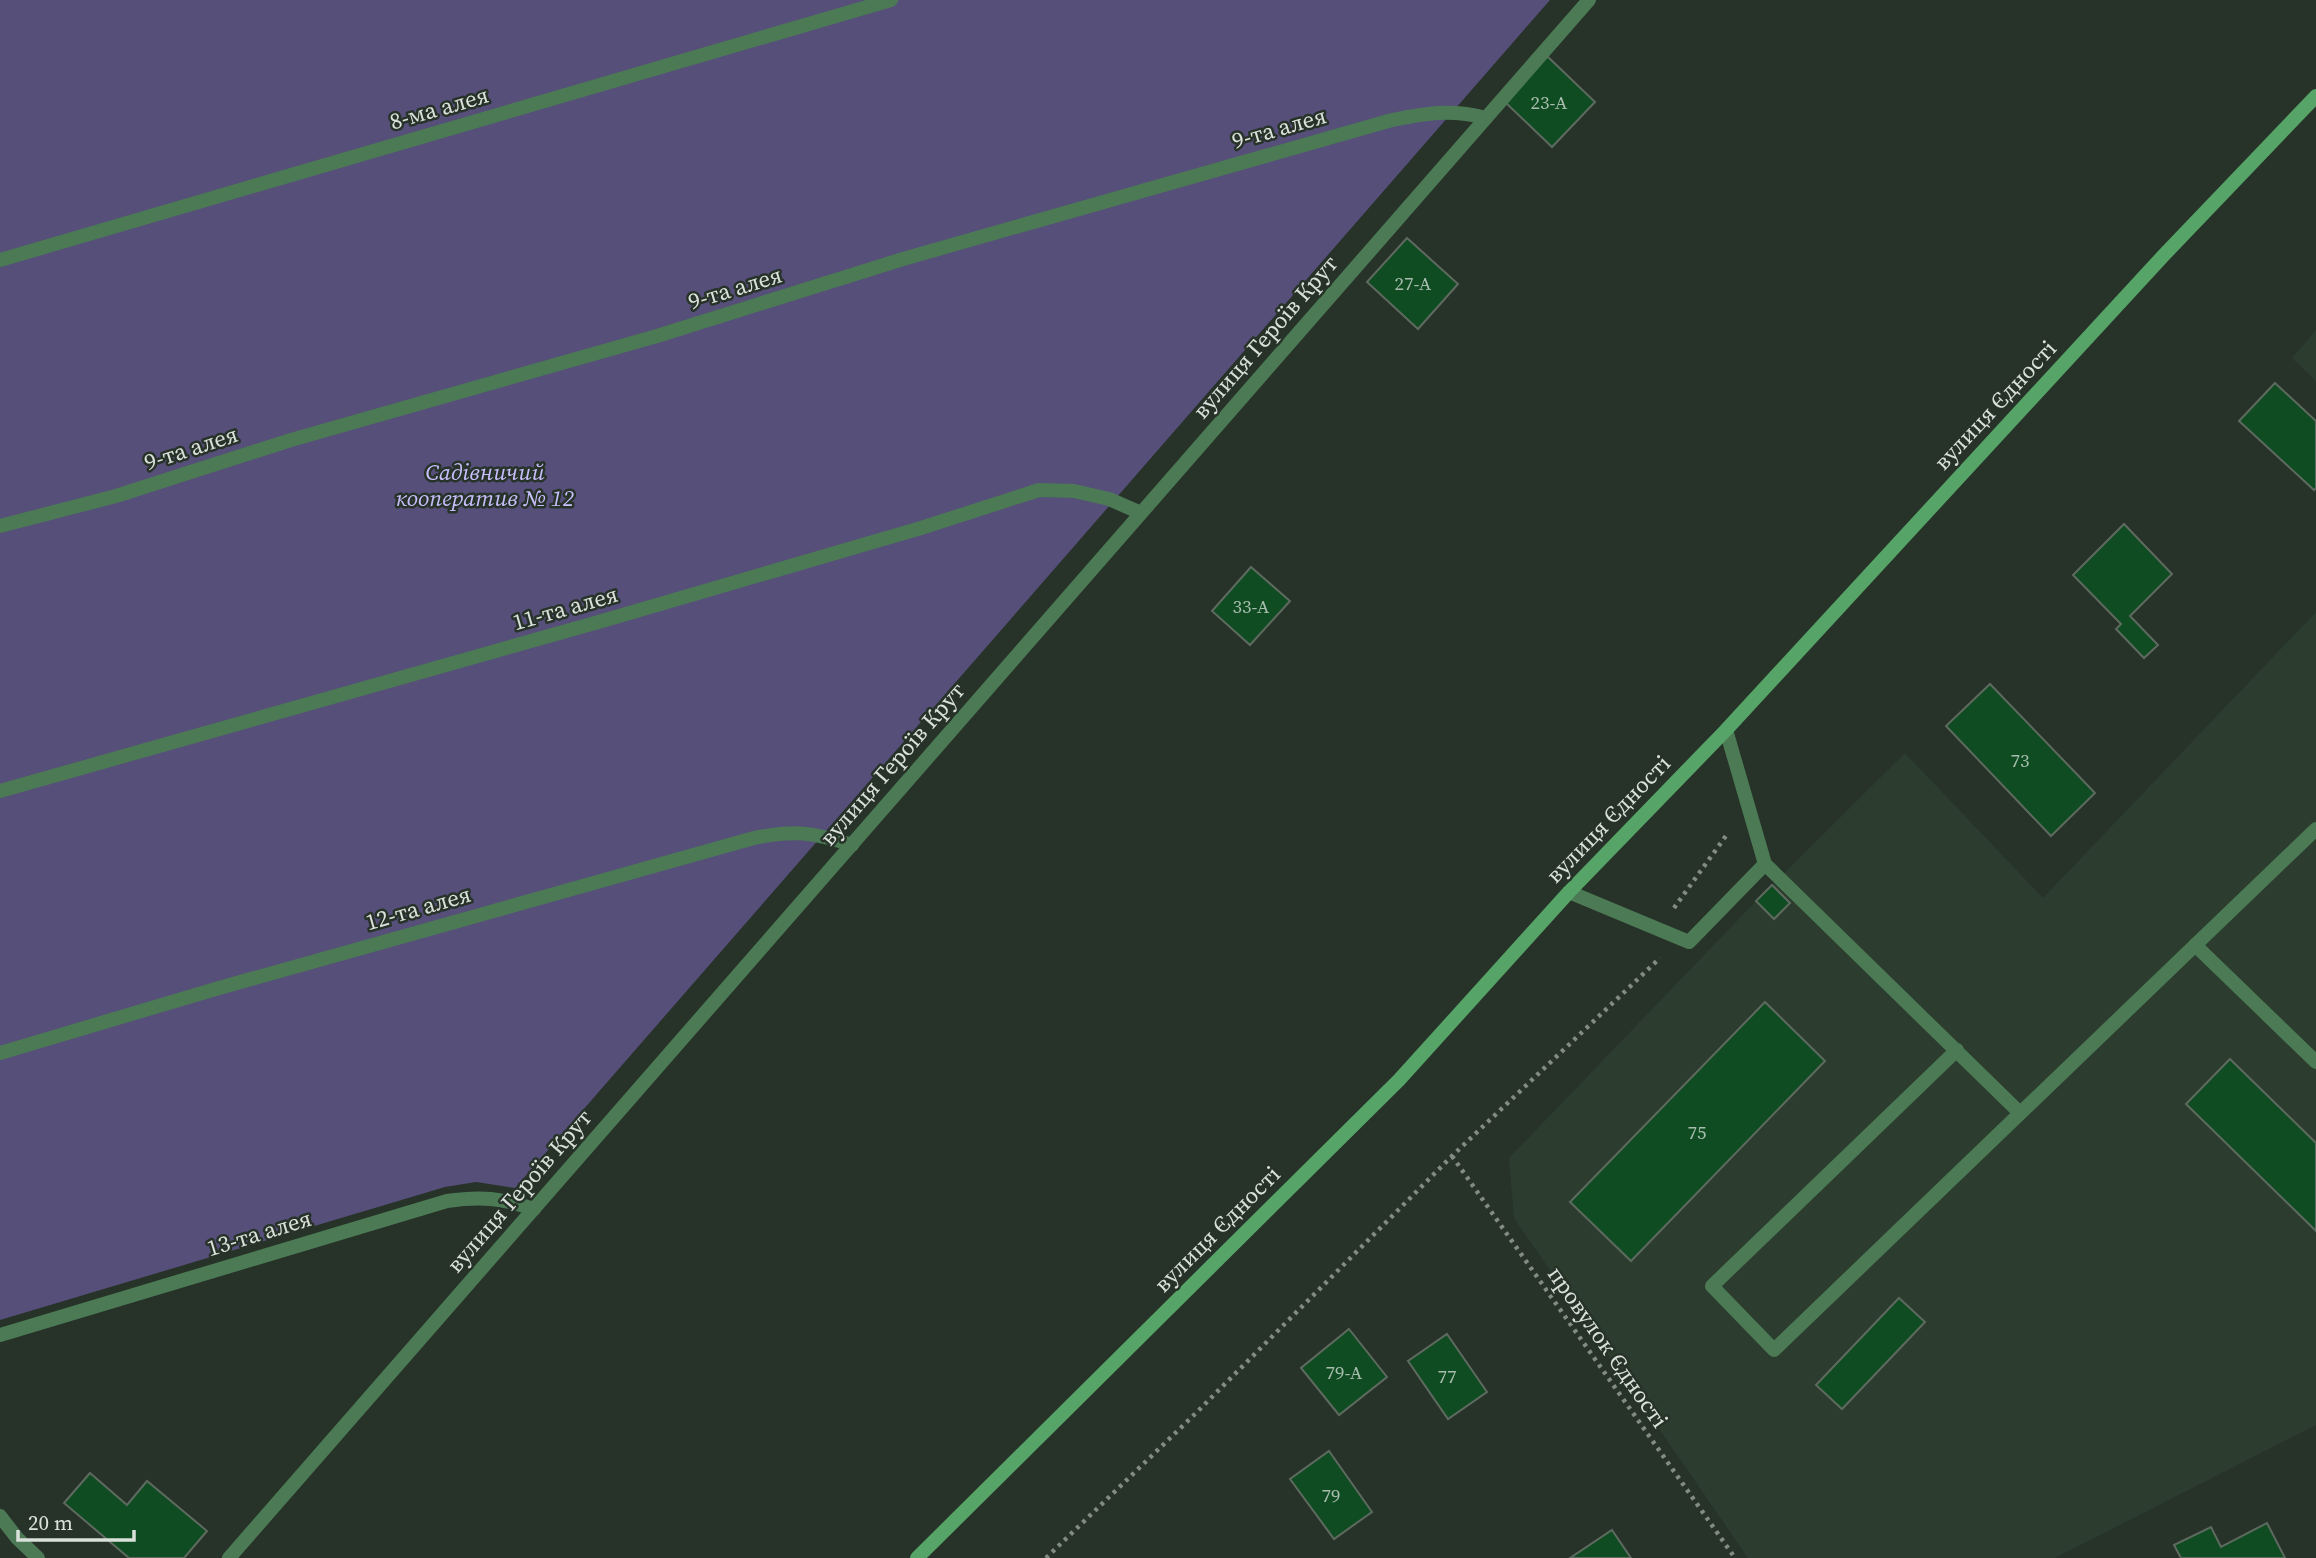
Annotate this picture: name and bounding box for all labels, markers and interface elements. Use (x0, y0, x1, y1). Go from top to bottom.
street label: 8-ма алея (386, 79, 492, 137)
house number: 23-А (1531, 89, 1568, 115)
street label: 9-та алея (1228, 99, 1330, 157)
street label: вулиця Героїв Крут (1185, 248, 1345, 426)
street label: 9-та алея (684, 259, 786, 317)
house number: 27-А (1395, 270, 1432, 296)
street label: вулиця Єдності (1926, 333, 2064, 477)
street label: 9-та алея (140, 418, 242, 478)
park label: Садівничий кооператив № 12 (396, 456, 575, 514)
street label: 11-та алея (509, 578, 621, 638)
house number: 33-А (1233, 593, 1270, 619)
street label: вулиця Героїв Крут (812, 675, 972, 853)
house number: 73 (2010, 747, 2030, 773)
street label: вулиця Єдності (1539, 748, 1678, 890)
street label: 12-та алея (362, 878, 474, 938)
street label: вулиця Героїв Крут (439, 1102, 599, 1280)
house number: 75 (1687, 1119, 1707, 1145)
street label: вулиця Єдності (1147, 1159, 1287, 1299)
street label: 13-та алея (203, 1202, 315, 1264)
street label: провулок Єдності (1540, 1260, 1676, 1434)
house number: 79-А (1326, 1359, 1363, 1385)
house number: 77 (1437, 1363, 1457, 1389)
house number: 79 (1321, 1482, 1341, 1508)
scale bar (18, 1498, 133, 1542)
text: 20 m (28, 1508, 73, 1537)

